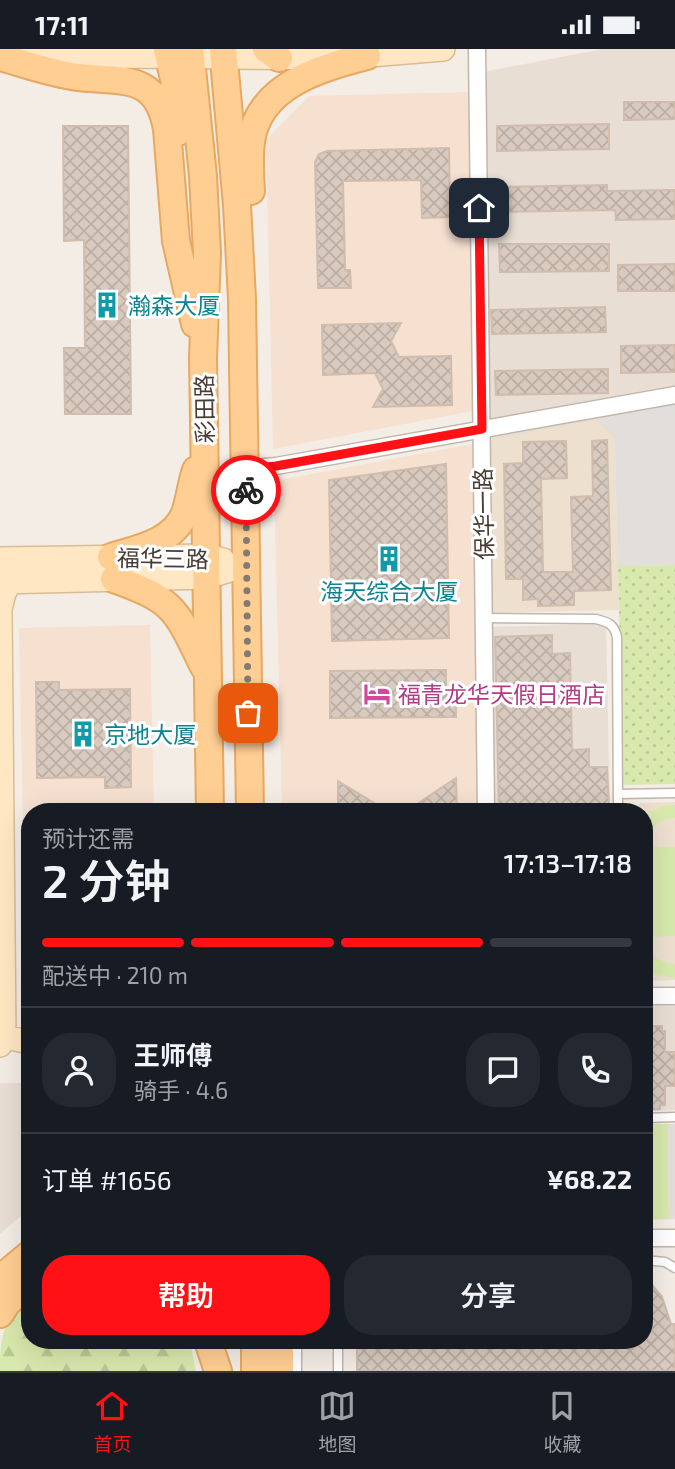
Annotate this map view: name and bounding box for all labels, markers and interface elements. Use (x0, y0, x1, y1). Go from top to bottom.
text: 17:11 (35, 9, 89, 40)
pin (449, 178, 509, 238)
icon: home (460, 189, 498, 227)
building icon: 瀚森大厦 (92, 290, 122, 320)
place label: 瀚森大厦 (128, 291, 220, 319)
street label: 彩田路 (189, 374, 219, 444)
courier (211, 455, 281, 525)
street label: 保华一路 (468, 468, 498, 560)
icon: bike (227, 471, 265, 509)
street label: 福华三路 (117, 543, 209, 573)
building icon: 海天综合大厦 (374, 544, 404, 574)
place label: 海天综合大厦 (320, 577, 458, 605)
hotel icon: 福青龙华天假日酒店 (362, 679, 392, 709)
place label: 福青龙华天假日酒店 (398, 680, 605, 708)
pin (218, 683, 278, 743)
icon: bag (229, 694, 267, 732)
building icon: 京地大厦 (68, 719, 98, 749)
place label: 京地大厦 (104, 720, 196, 748)
text: 预计还需 (42, 824, 134, 852)
text: 17:13–17:18 (504, 847, 632, 878)
text: 2 分钟 (42, 852, 170, 907)
text: 配送中 · 210 m (42, 961, 188, 989)
button: person (42, 1033, 116, 1107)
button: chat (466, 1033, 540, 1107)
button: phone (558, 1033, 632, 1107)
text: 王师傅 (134, 1039, 212, 1070)
text: 骑手 · 4.6 (134, 1076, 228, 1104)
text: ¥68.22 (547, 1163, 632, 1194)
text: 订单 #1656 (42, 1164, 172, 1195)
button: 帮助 (42, 1255, 330, 1335)
button: 分享 (344, 1255, 632, 1335)
tab: 首页 (93, 1387, 132, 1456)
tab: 地图 (318, 1387, 357, 1456)
tab: 收藏 (543, 1387, 582, 1456)

